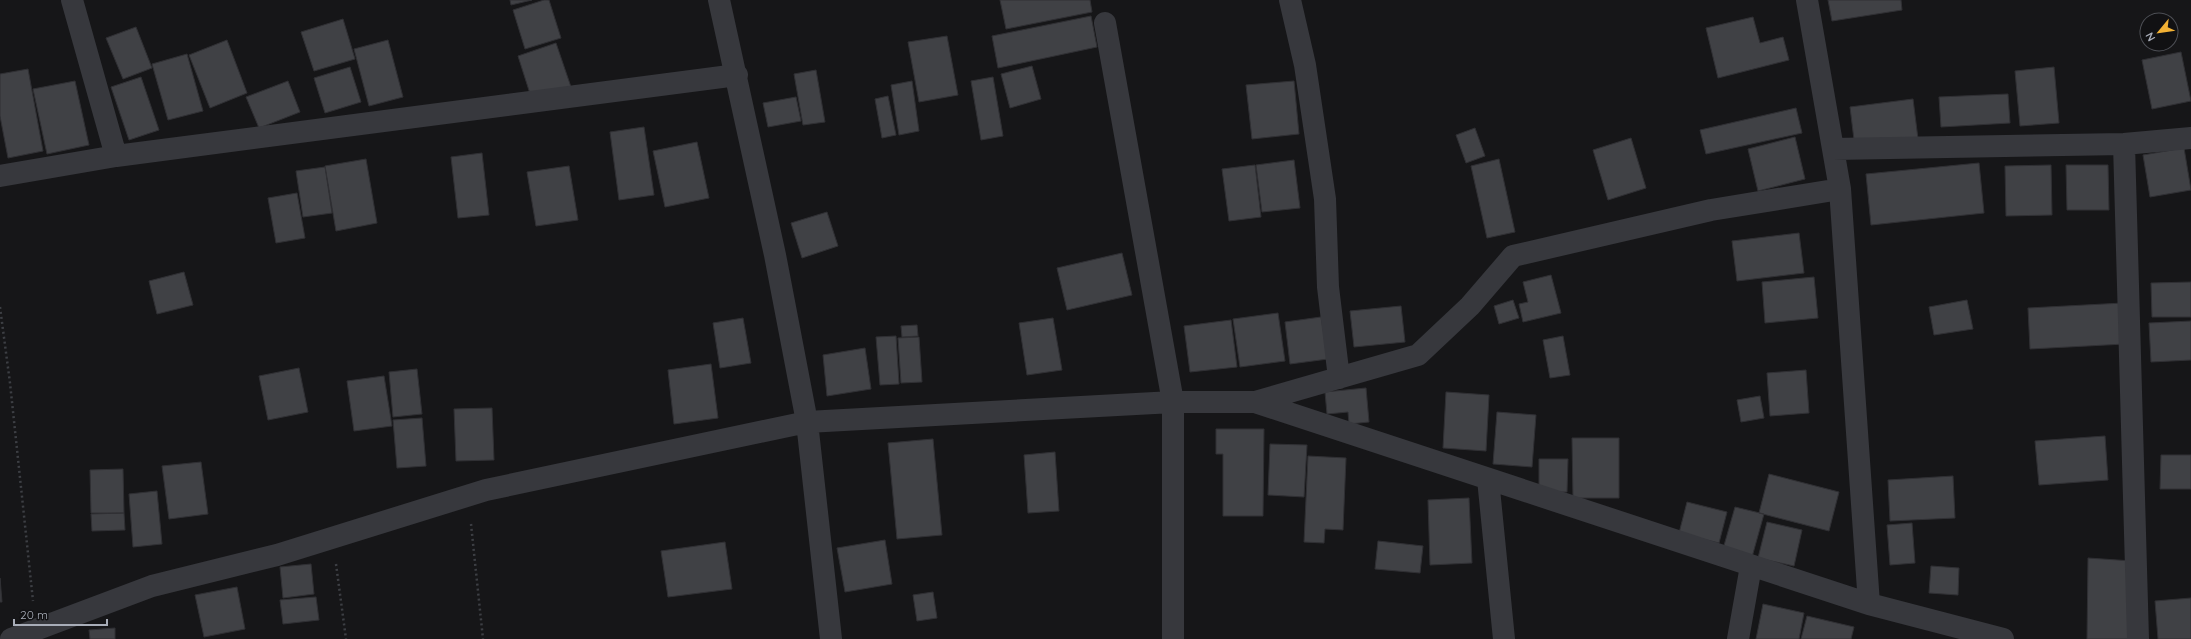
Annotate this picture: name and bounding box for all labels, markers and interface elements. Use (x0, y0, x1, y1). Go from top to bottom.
north arrow (2139, 12, 2179, 52)
text: N (2142, 30, 2158, 44)
scale bar (14, 601, 107, 627)
text: 20 m (20, 607, 48, 622)

